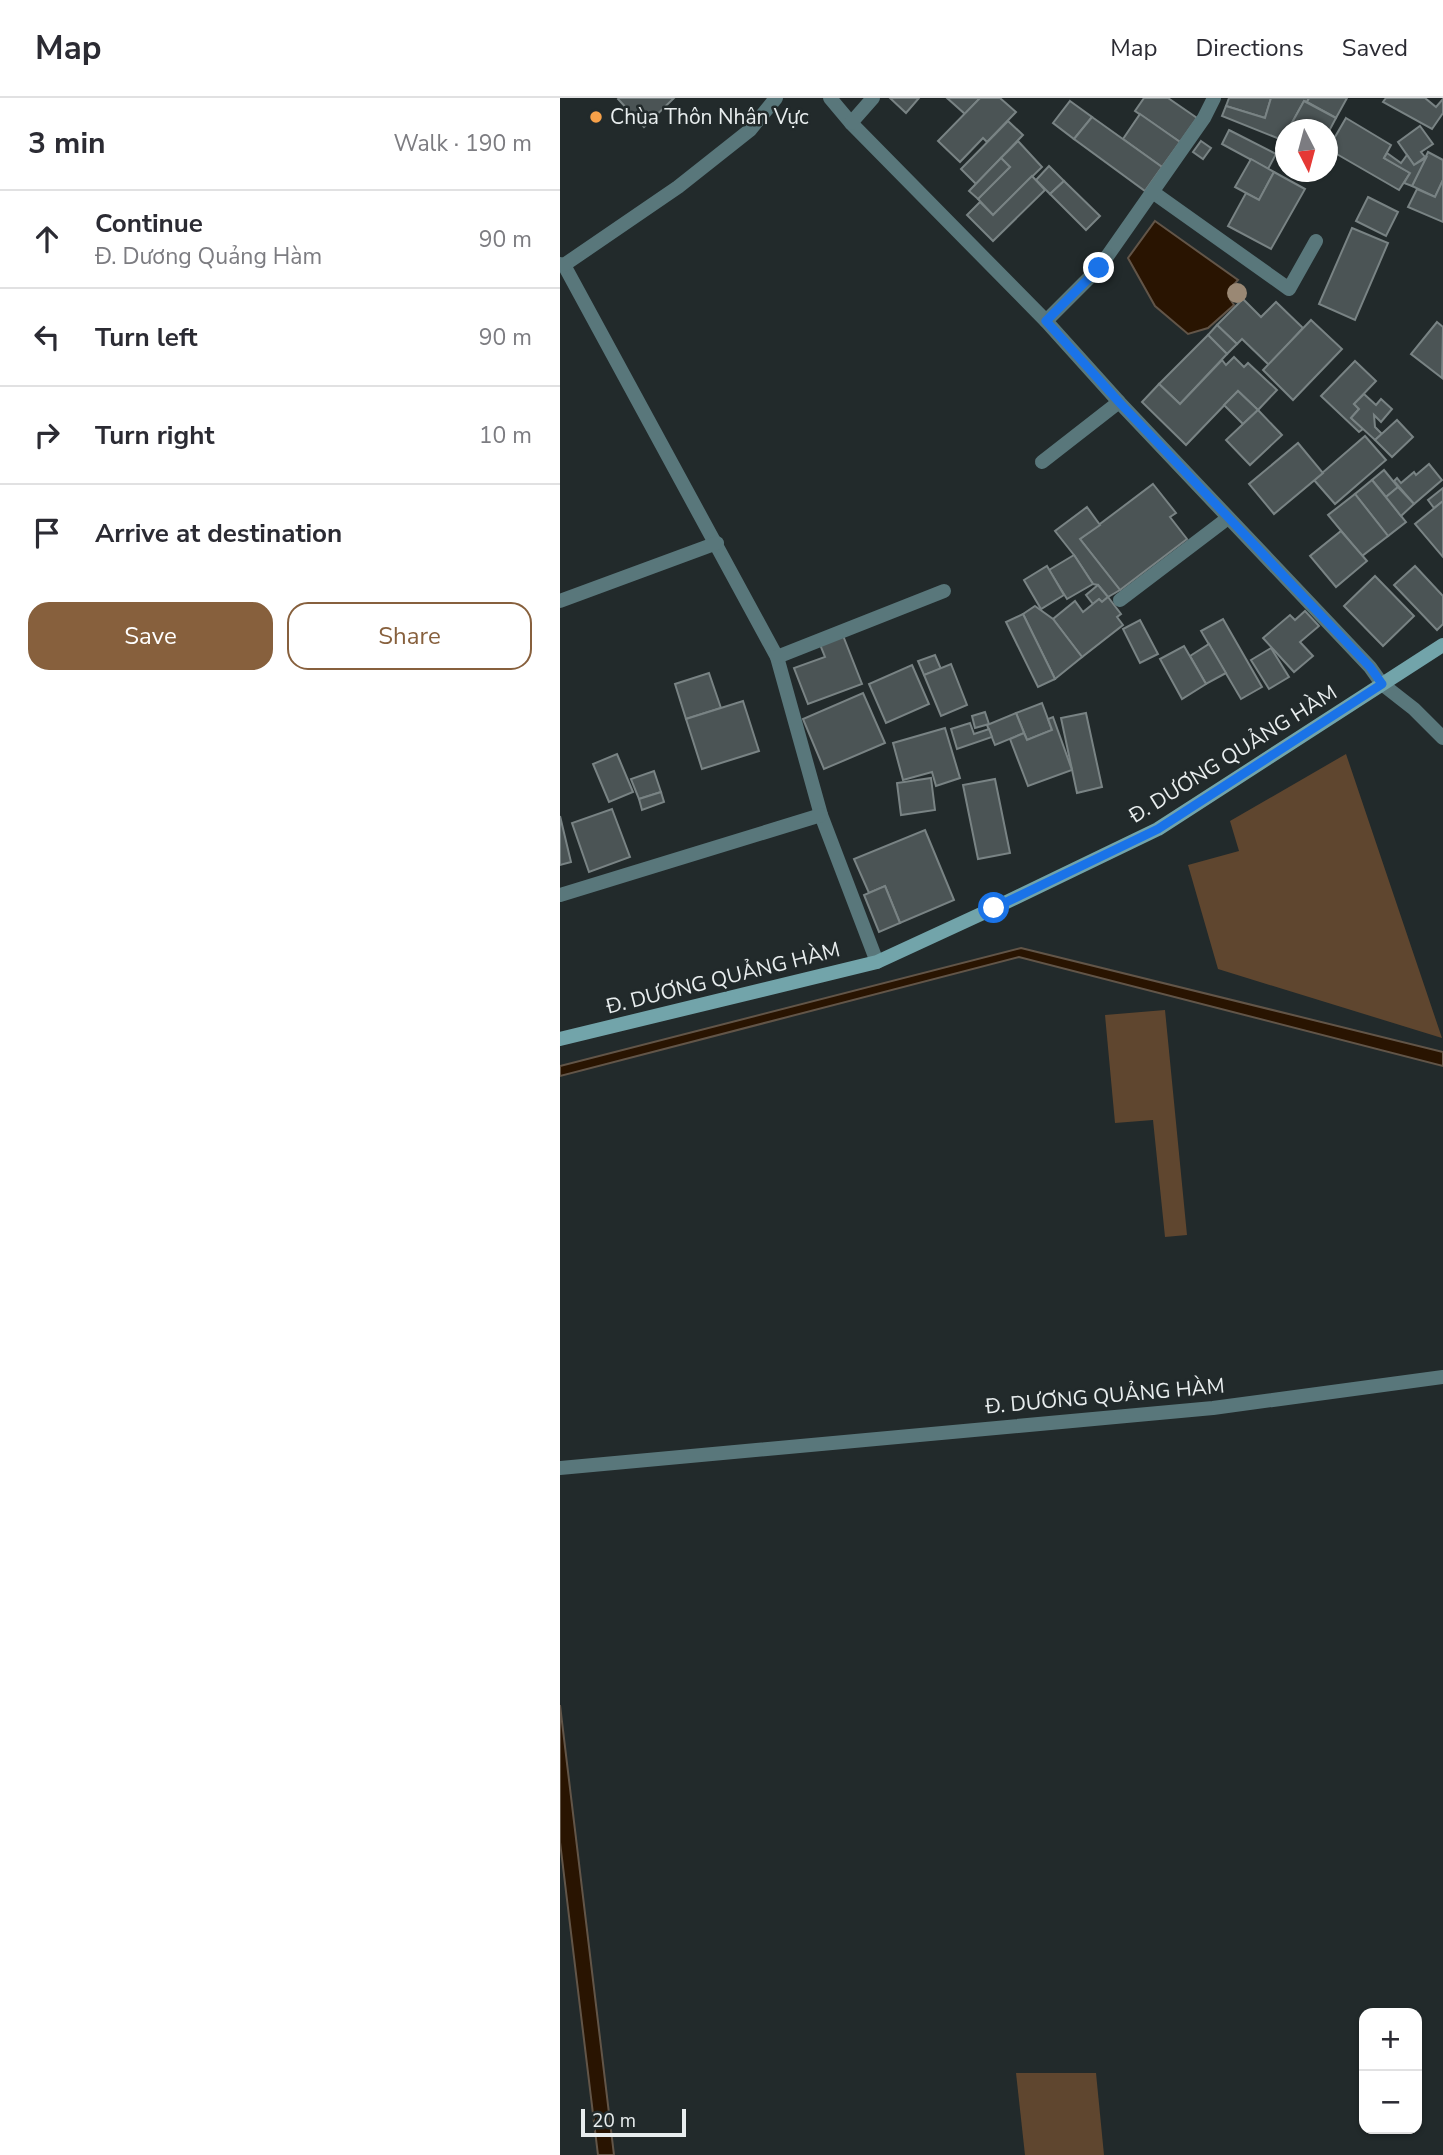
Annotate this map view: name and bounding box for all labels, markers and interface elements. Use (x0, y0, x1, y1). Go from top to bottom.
text: Map (35, 26, 102, 71)
text: Map (1110, 32, 1157, 64)
text: Directions (1195, 32, 1304, 64)
text: Saved (1342, 32, 1408, 64)
place label: Chùa Thôn Nhân Vực (610, 103, 809, 131)
marker: Chùa Thôn Nhân Vực (588, 109, 604, 125)
north arrow (1275, 119, 1338, 182)
text: 3 min (28, 123, 106, 164)
text: Walk · 190 m (393, 128, 532, 159)
text: Continue (95, 206, 203, 241)
icon: ahead (28, 220, 66, 258)
text: 90 m (479, 224, 532, 255)
text: Đ. Dương Quảng Hàm (95, 241, 322, 272)
route end (1083, 252, 1114, 283)
icon: left (28, 318, 66, 356)
text: Turn left (95, 320, 198, 355)
text: 90 m (479, 322, 532, 353)
icon: right (28, 416, 66, 454)
text: Turn right (95, 418, 214, 453)
text: 10 m (479, 420, 532, 451)
icon: arrive (28, 514, 66, 552)
text: Arrive at destination (95, 516, 342, 551)
button: Save (28, 602, 273, 670)
button: Share (287, 602, 532, 670)
street label: Đ. DƯƠNG QUẢNG HÀM (1123, 678, 1342, 830)
route start (978, 892, 1009, 923)
street label: Đ. DƯƠNG QUẢNG HÀM (602, 935, 843, 1021)
street label: Đ. DƯƠNG QUẢNG HÀM (983, 1372, 1226, 1421)
map controls (1359, 2008, 1422, 2134)
button: + (1359, 2008, 1422, 2071)
button: − (1359, 2071, 1422, 2134)
scale bar (581, 2106, 686, 2138)
text: 20 m (592, 2108, 636, 2134)

